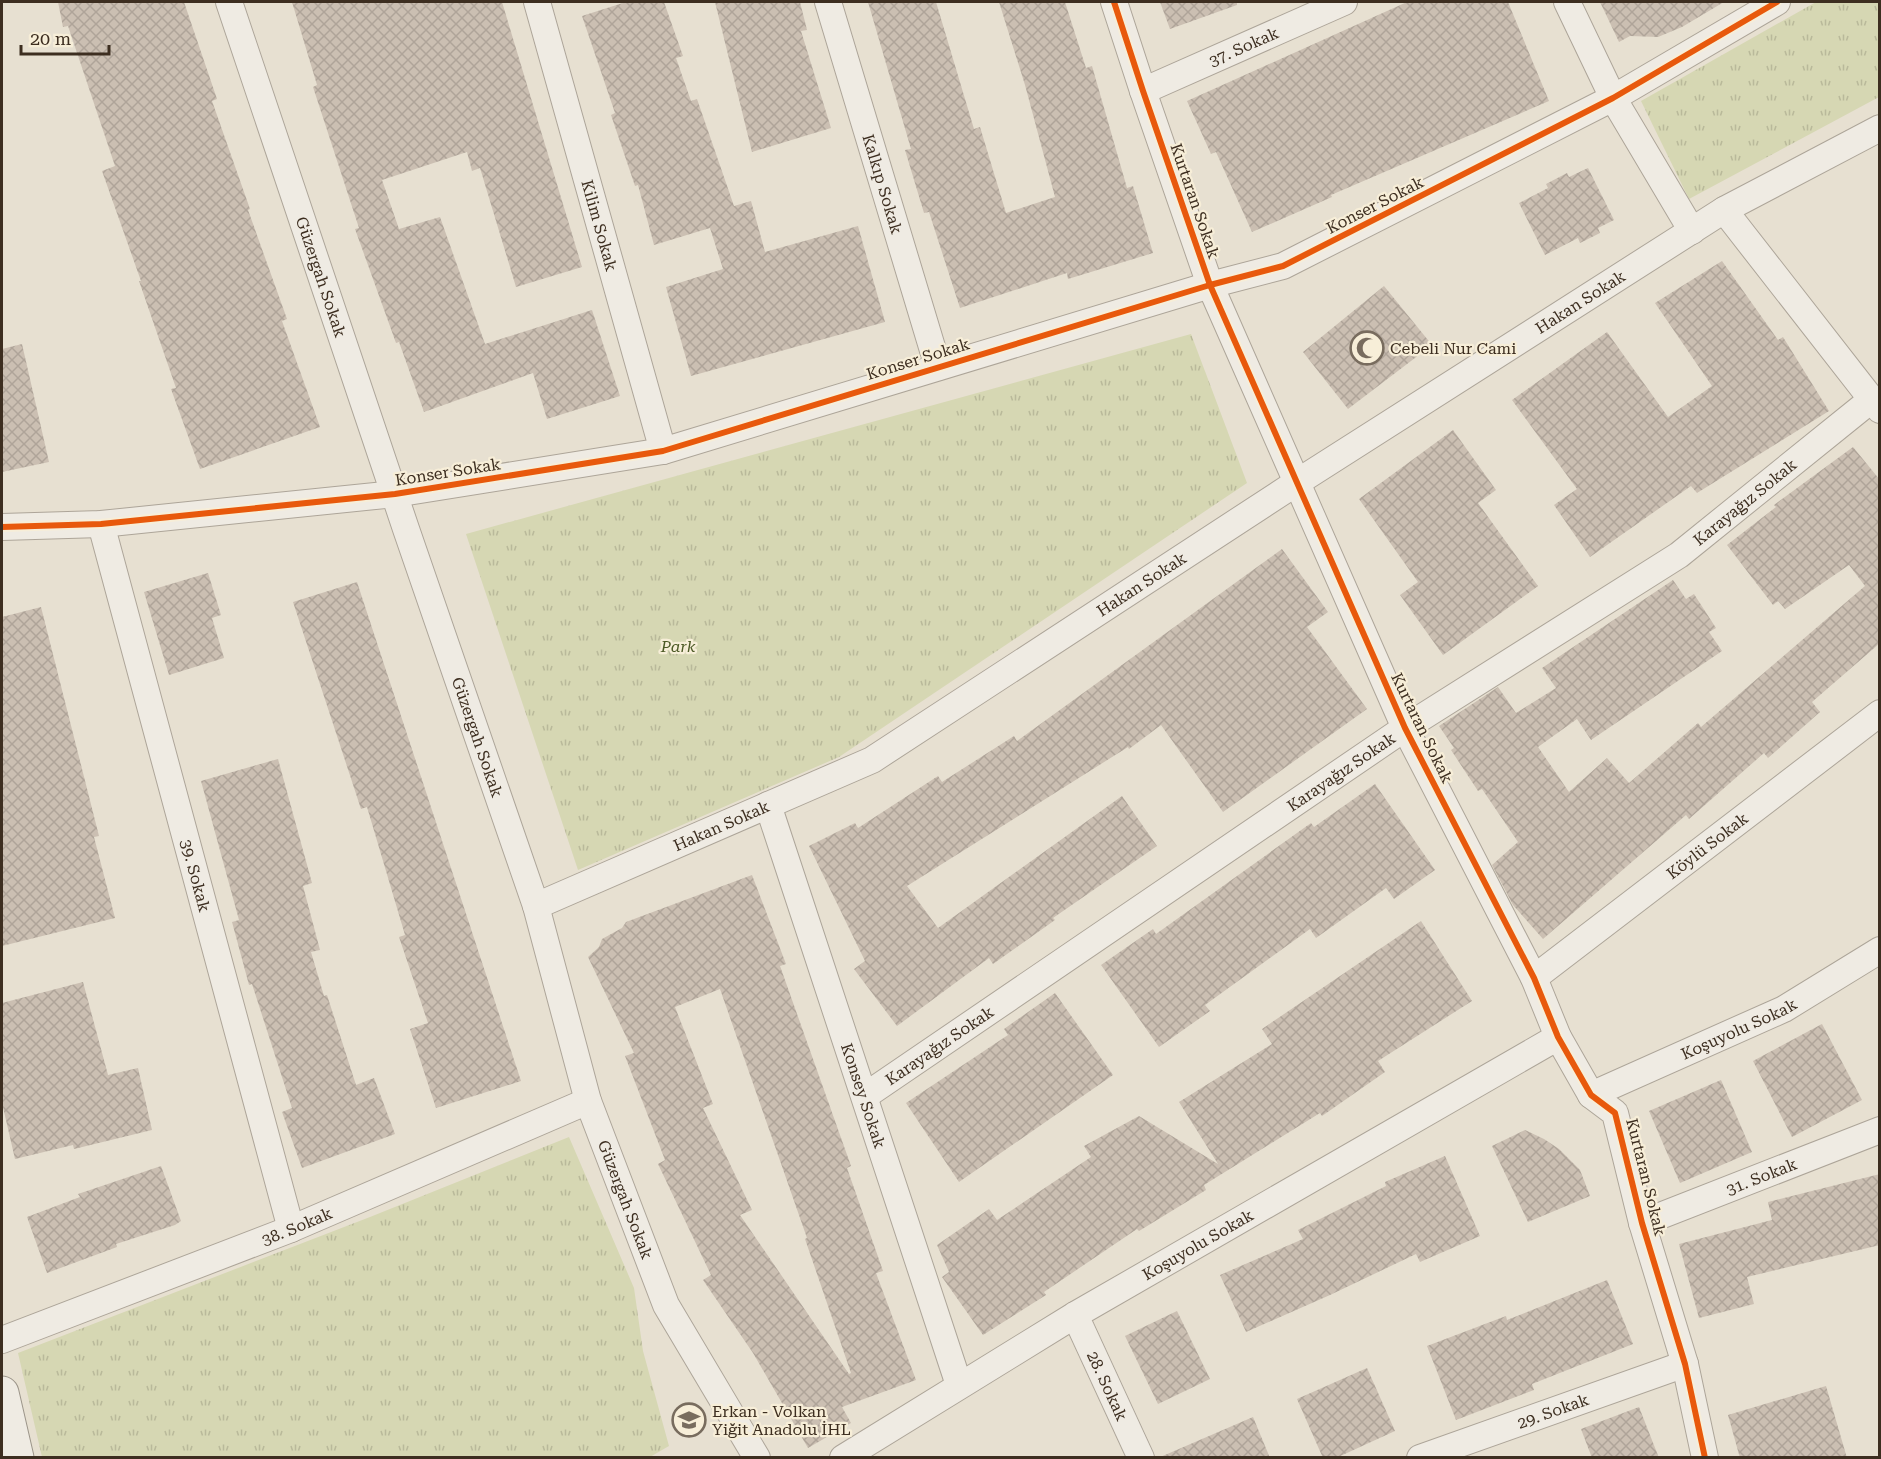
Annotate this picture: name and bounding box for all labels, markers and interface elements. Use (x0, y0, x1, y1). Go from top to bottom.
scale bar (21, 18, 110, 56)
street label: 37. Sokak (1206, 23, 1282, 70)
text: 20 m (30, 28, 71, 49)
street label: Kalkıp Sokak (859, 132, 907, 236)
street label: Kurtaran Sokak (1166, 141, 1224, 261)
street label: Konser Sokak (1323, 172, 1427, 238)
street label: Kilim Sokak (578, 178, 622, 273)
street label: Güzergah Sokak (292, 214, 350, 340)
street label: Hakan Sokak (1532, 266, 1629, 337)
mosque icon: Cebeli Nur Cami (1349, 330, 1385, 366)
street label: Konser Sokak (864, 334, 972, 384)
place label: Cebeli Nur Cami (1390, 339, 1516, 358)
street label: Konser Sokak (394, 454, 502, 490)
street label: Karayağız Sokak (1689, 455, 1800, 549)
street label: Hakan Sokak (1093, 548, 1190, 620)
park label: Park (660, 637, 696, 656)
street label: Kurtaran Sokak (1387, 670, 1457, 786)
street label: Güzergah Sokak (448, 674, 507, 800)
street label: Karayağız Sokak (1283, 728, 1399, 815)
street label: Hakan Sokak (670, 796, 772, 855)
street label: Köylü Sokak (1662, 808, 1752, 883)
street label: 39. Sokak (177, 837, 215, 914)
street label: Koşuyolu Sokak (1678, 994, 1800, 1063)
street label: Karayağız Sokak (882, 1002, 997, 1089)
street label: Konsey Sokak (838, 1041, 890, 1151)
street label: Kurtaran Sokak (1622, 1116, 1670, 1238)
street label: Güzergah Sokak (594, 1137, 657, 1262)
street label: 31. Sokak (1723, 1154, 1799, 1199)
street label: 38. Sokak (259, 1203, 335, 1249)
street label: Koşuyolu Sokak (1139, 1205, 1257, 1284)
street label: 28. Sokak (1083, 1348, 1132, 1424)
street label: 29. Sokak (1515, 1389, 1591, 1432)
school or university icon: Erkan - Volkan Yiğit Anadolu İHL (671, 1402, 707, 1438)
place label: Erkan - Volkan Yiğit Anadolu İHL (712, 1402, 851, 1439)

